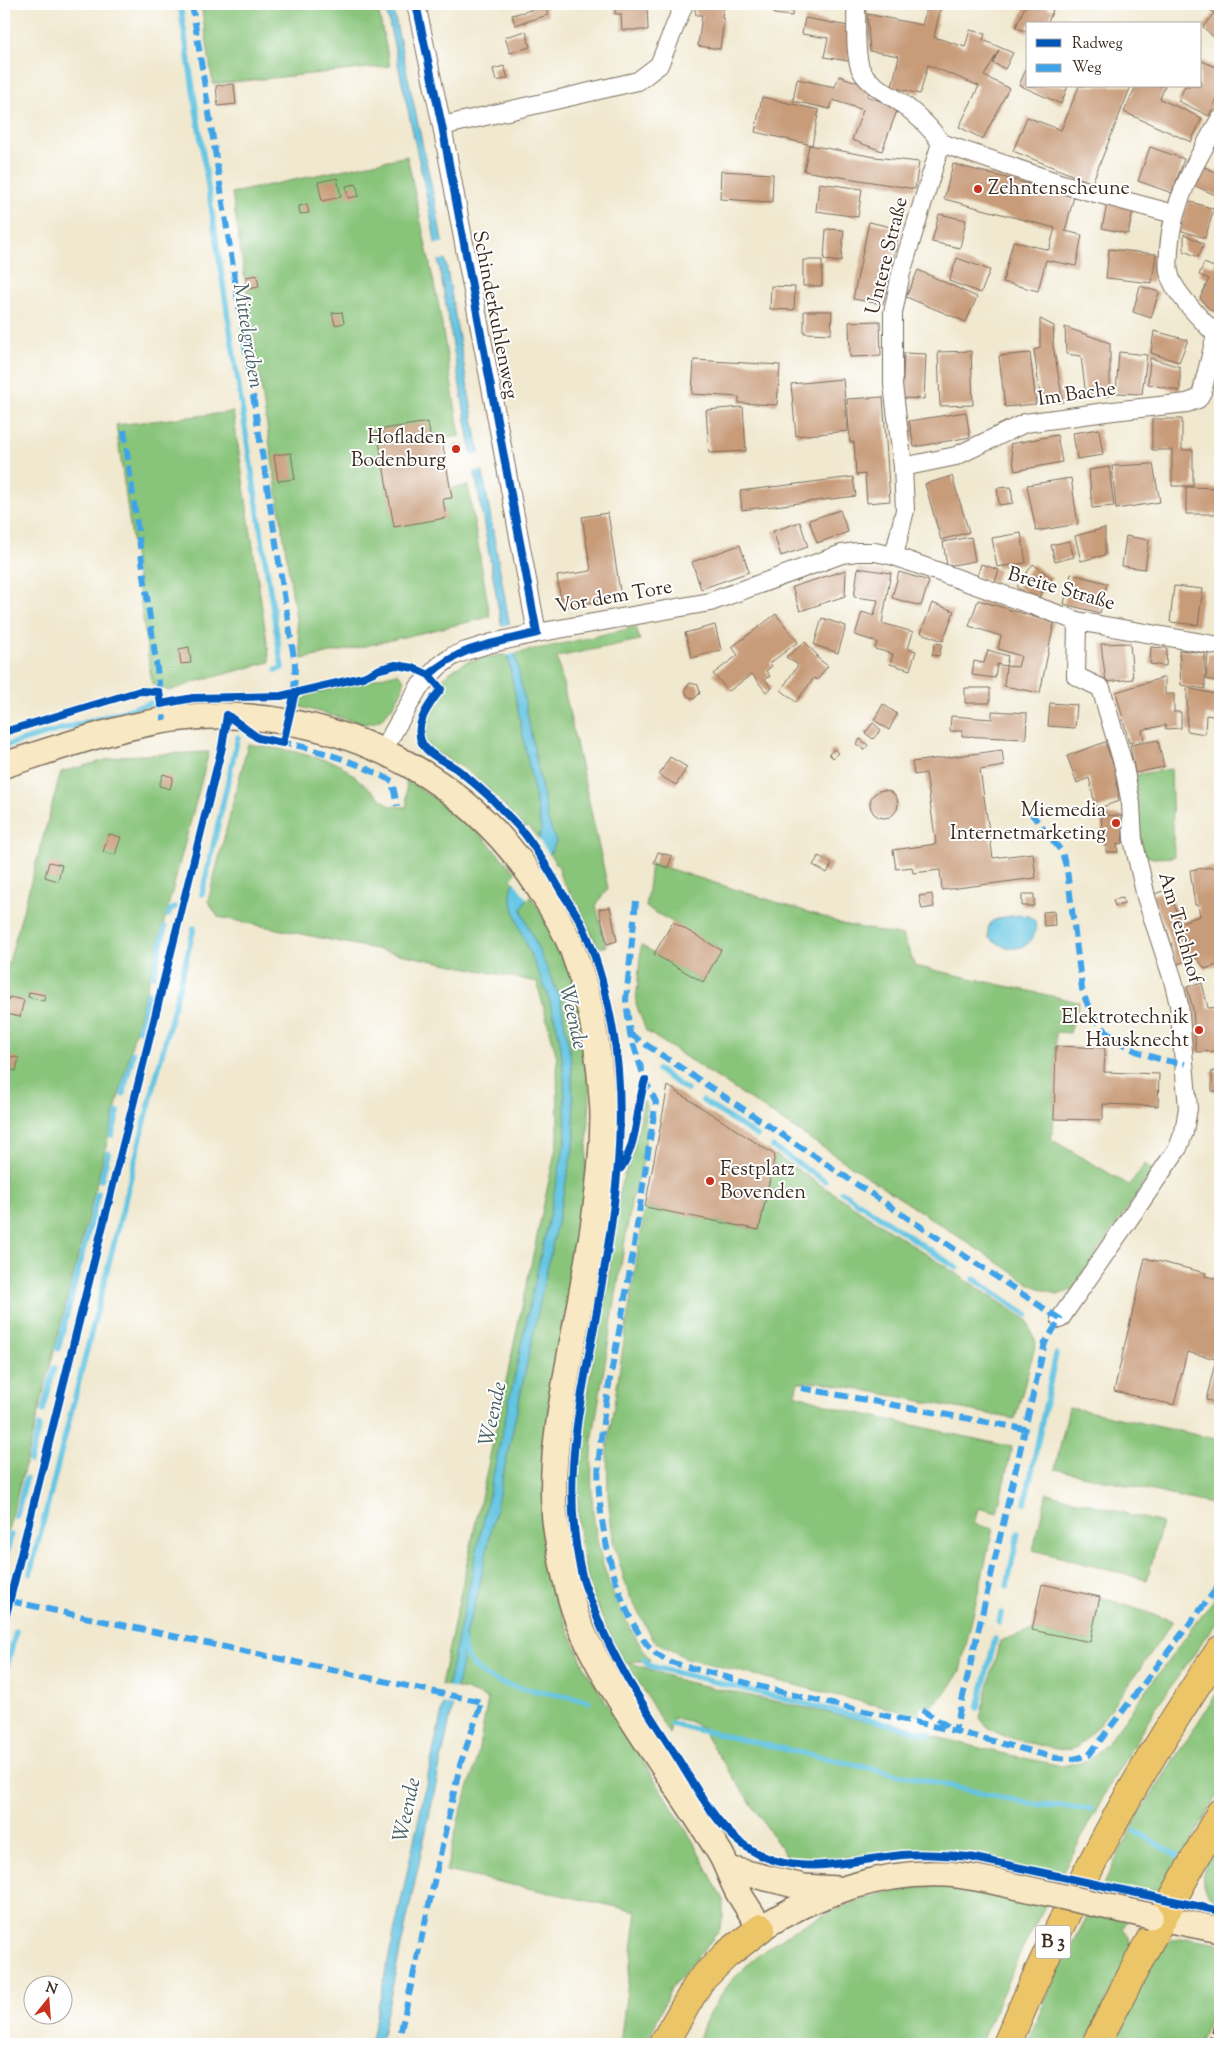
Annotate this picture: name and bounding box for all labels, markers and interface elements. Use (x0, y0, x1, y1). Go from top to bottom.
legend (1026, 22, 1202, 88)
text: Radweg (1072, 34, 1123, 55)
text: Weg (1072, 58, 1102, 79)
place label: Zehntenscheune (988, 175, 1130, 204)
marker: Zehntenscheune (972, 183, 984, 195)
street label: Untere Straße (859, 194, 917, 318)
street label: Schinderkuhlenweg (463, 228, 525, 402)
water label: Mittelgraben (224, 281, 270, 391)
street label: Im Bache (1036, 375, 1118, 415)
place label: Hofladen Bodenburg (351, 424, 446, 476)
marker: Hofladen Bodenburg (450, 443, 462, 455)
street label: Breite Straße (1004, 561, 1118, 619)
street label: Vor dem Tore (553, 573, 675, 623)
place label: Miemedia Internetmarketing (950, 797, 1106, 849)
marker: Miemedia Internetmarketing (1110, 817, 1122, 829)
street label: Am Teichhof (1149, 869, 1209, 988)
water label: Weende (550, 982, 594, 1052)
place label: Elektrotechnik Hausknecht (1061, 1004, 1189, 1056)
marker: Elektrotechnik Hausknecht (1193, 1024, 1205, 1036)
place label: Festplatz Bovenden (720, 1156, 806, 1208)
marker: Festplatz Bovenden (704, 1175, 716, 1187)
water label: Weende (473, 1379, 515, 1449)
water label: Weende (387, 1775, 429, 1845)
road number: B 3 (1036, 1925, 1070, 1958)
north arrow (22, 1976, 72, 2026)
text: N (43, 1978, 59, 2001)

